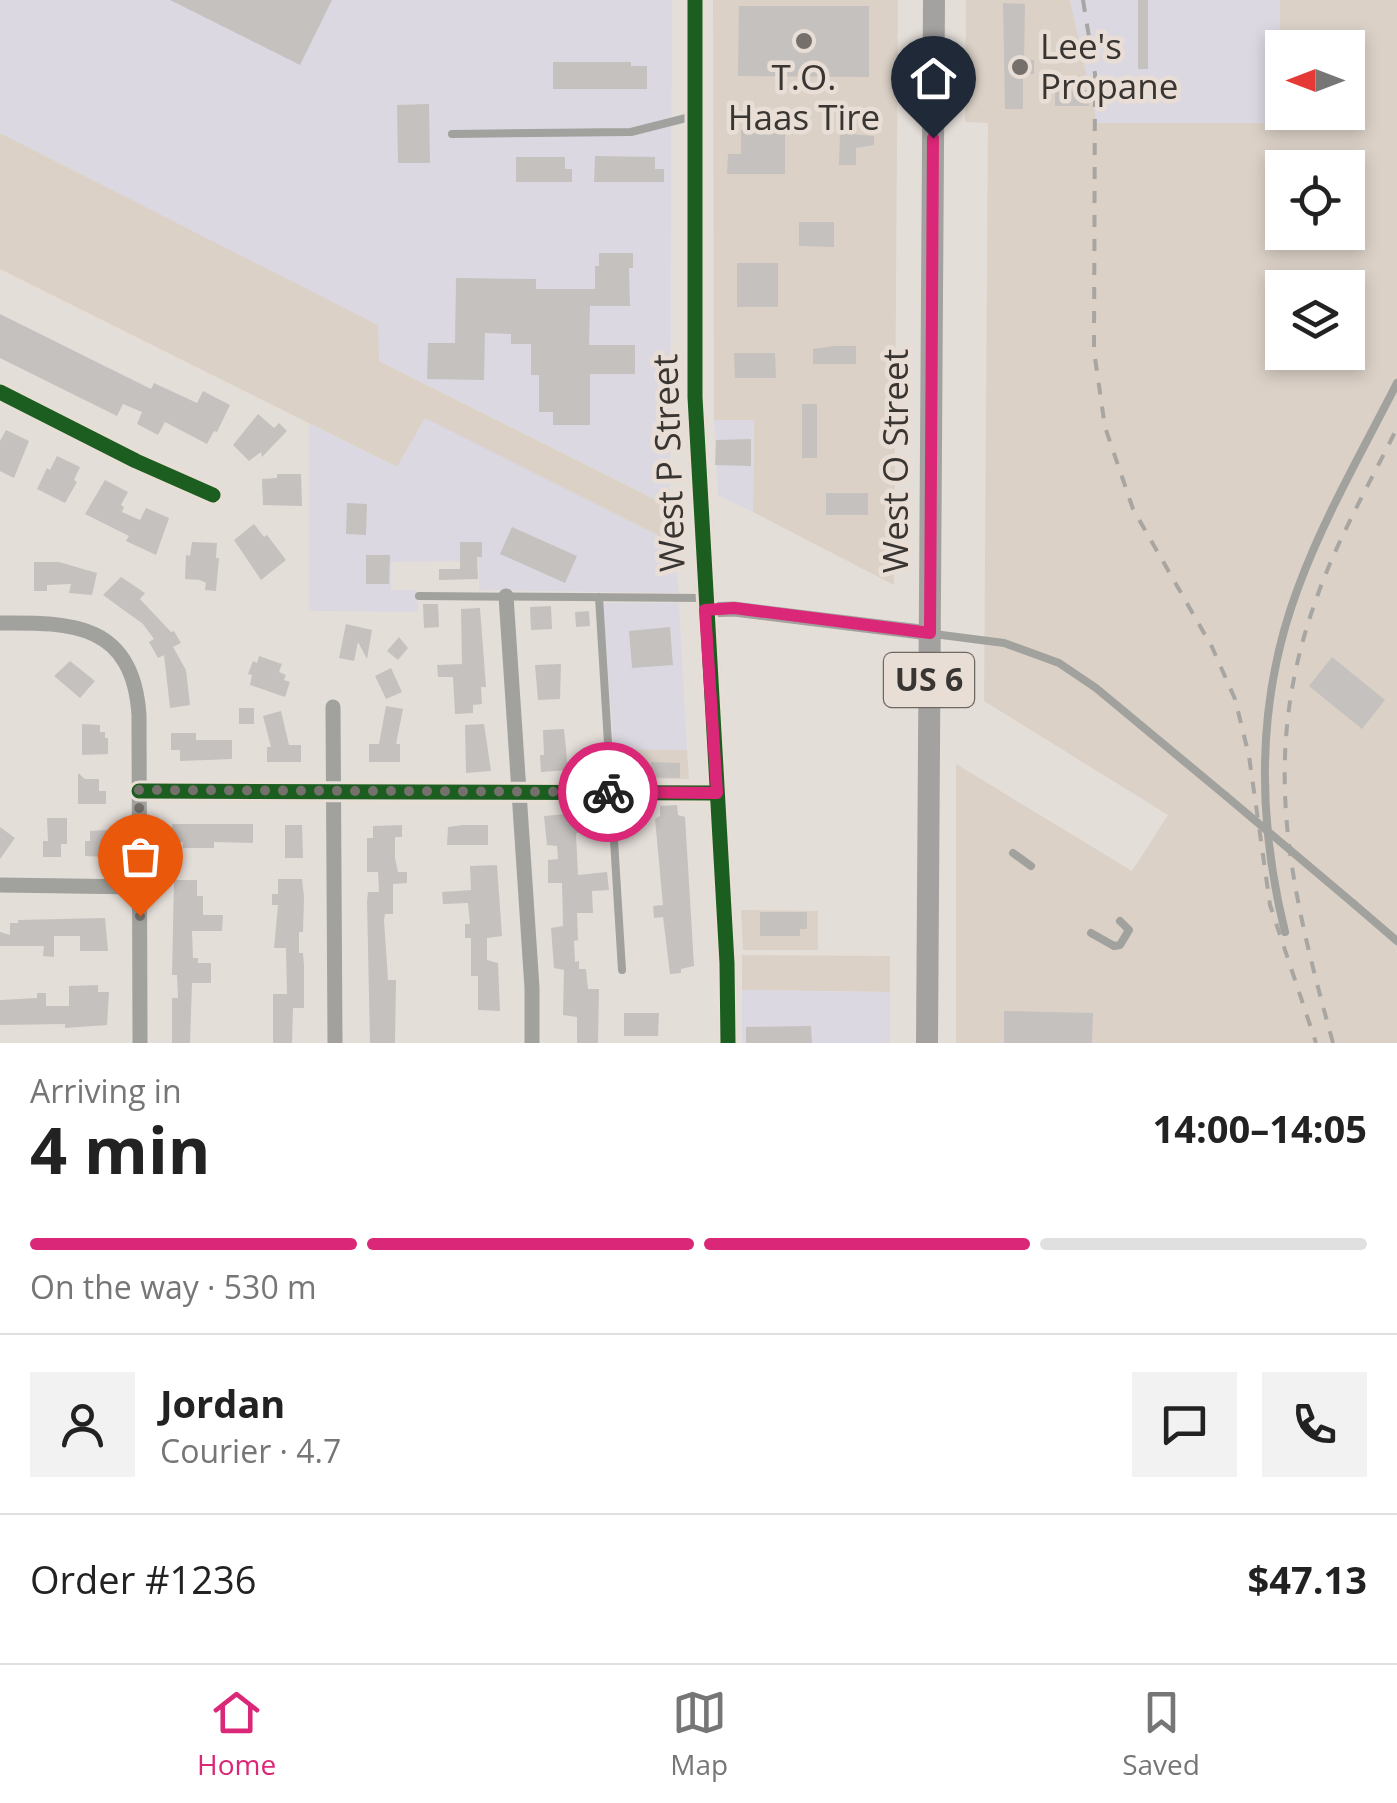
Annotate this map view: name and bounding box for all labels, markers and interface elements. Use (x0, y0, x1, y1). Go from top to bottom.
place label: Lee's Propane (1040, 22, 1178, 109)
marker: T.O. Haas Tire (793, 30, 815, 52)
north arrow (1265, 30, 1365, 130)
map controls (1265, 30, 1365, 370)
pin (891, 36, 976, 139)
icon: home (906, 51, 961, 106)
place label: T.O. Haas Tire (728, 53, 880, 140)
marker: Lee's Propane (1009, 56, 1031, 78)
button: locate (1265, 150, 1365, 250)
button: layers (1265, 270, 1365, 370)
street label: West O Street (871, 349, 918, 573)
street label: West P Street (640, 353, 695, 573)
road number: US 6 (884, 653, 974, 707)
courier (558, 742, 658, 842)
icon: bike (581, 765, 636, 820)
pin (98, 814, 183, 917)
icon: bag (113, 829, 168, 884)
text: Arriving in (30, 1069, 182, 1112)
text: 14:00–14:05 (1153, 1102, 1367, 1154)
text: 4 min (30, 1105, 210, 1193)
text: On the way · 530 m (30, 1265, 317, 1308)
button: person (30, 1372, 135, 1477)
button: chat (1132, 1372, 1237, 1477)
button: phone (1262, 1372, 1367, 1477)
text: Jordan (160, 1377, 285, 1429)
text: Courier · 4.7 (160, 1429, 341, 1472)
text: Order #1236 (30, 1553, 257, 1605)
text: $47.13 (1248, 1553, 1367, 1605)
tab: Home (197, 1685, 276, 1783)
tab: Map (670, 1685, 728, 1783)
tab: Saved (1122, 1685, 1200, 1783)

